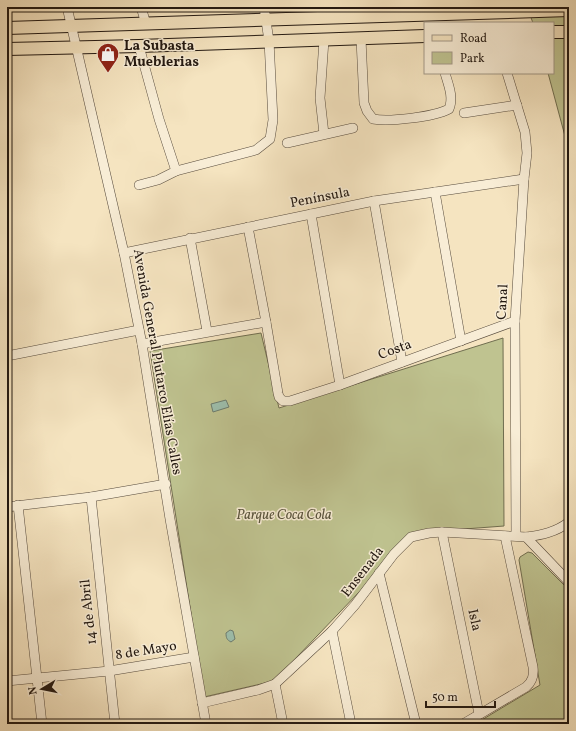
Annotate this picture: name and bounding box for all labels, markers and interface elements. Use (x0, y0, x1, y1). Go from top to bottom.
legend (424, 22, 554, 74)
text: Road (460, 31, 487, 47)
place label: La Subasta Mueblerias (124, 37, 199, 72)
shop icon: La Subasta Mueblerias (95, 41, 121, 74)
text: Park (460, 51, 485, 67)
street label: Península (289, 183, 352, 213)
street label: Avenida General Plutarco Elías Calles (128, 248, 186, 476)
street label: Canal (493, 284, 513, 320)
street label: Costa (376, 335, 414, 365)
park label: Parque Coca Cola (236, 506, 332, 525)
street label: Ensenada (337, 543, 389, 601)
street label: 14 de Abril (76, 578, 102, 646)
street label: Isla (462, 607, 486, 633)
street label: 8 de Mayo (114, 637, 178, 665)
north arrow (22, 669, 62, 709)
scale bar (426, 683, 495, 709)
text: N (26, 685, 42, 696)
text: 50 m (432, 690, 458, 706)

